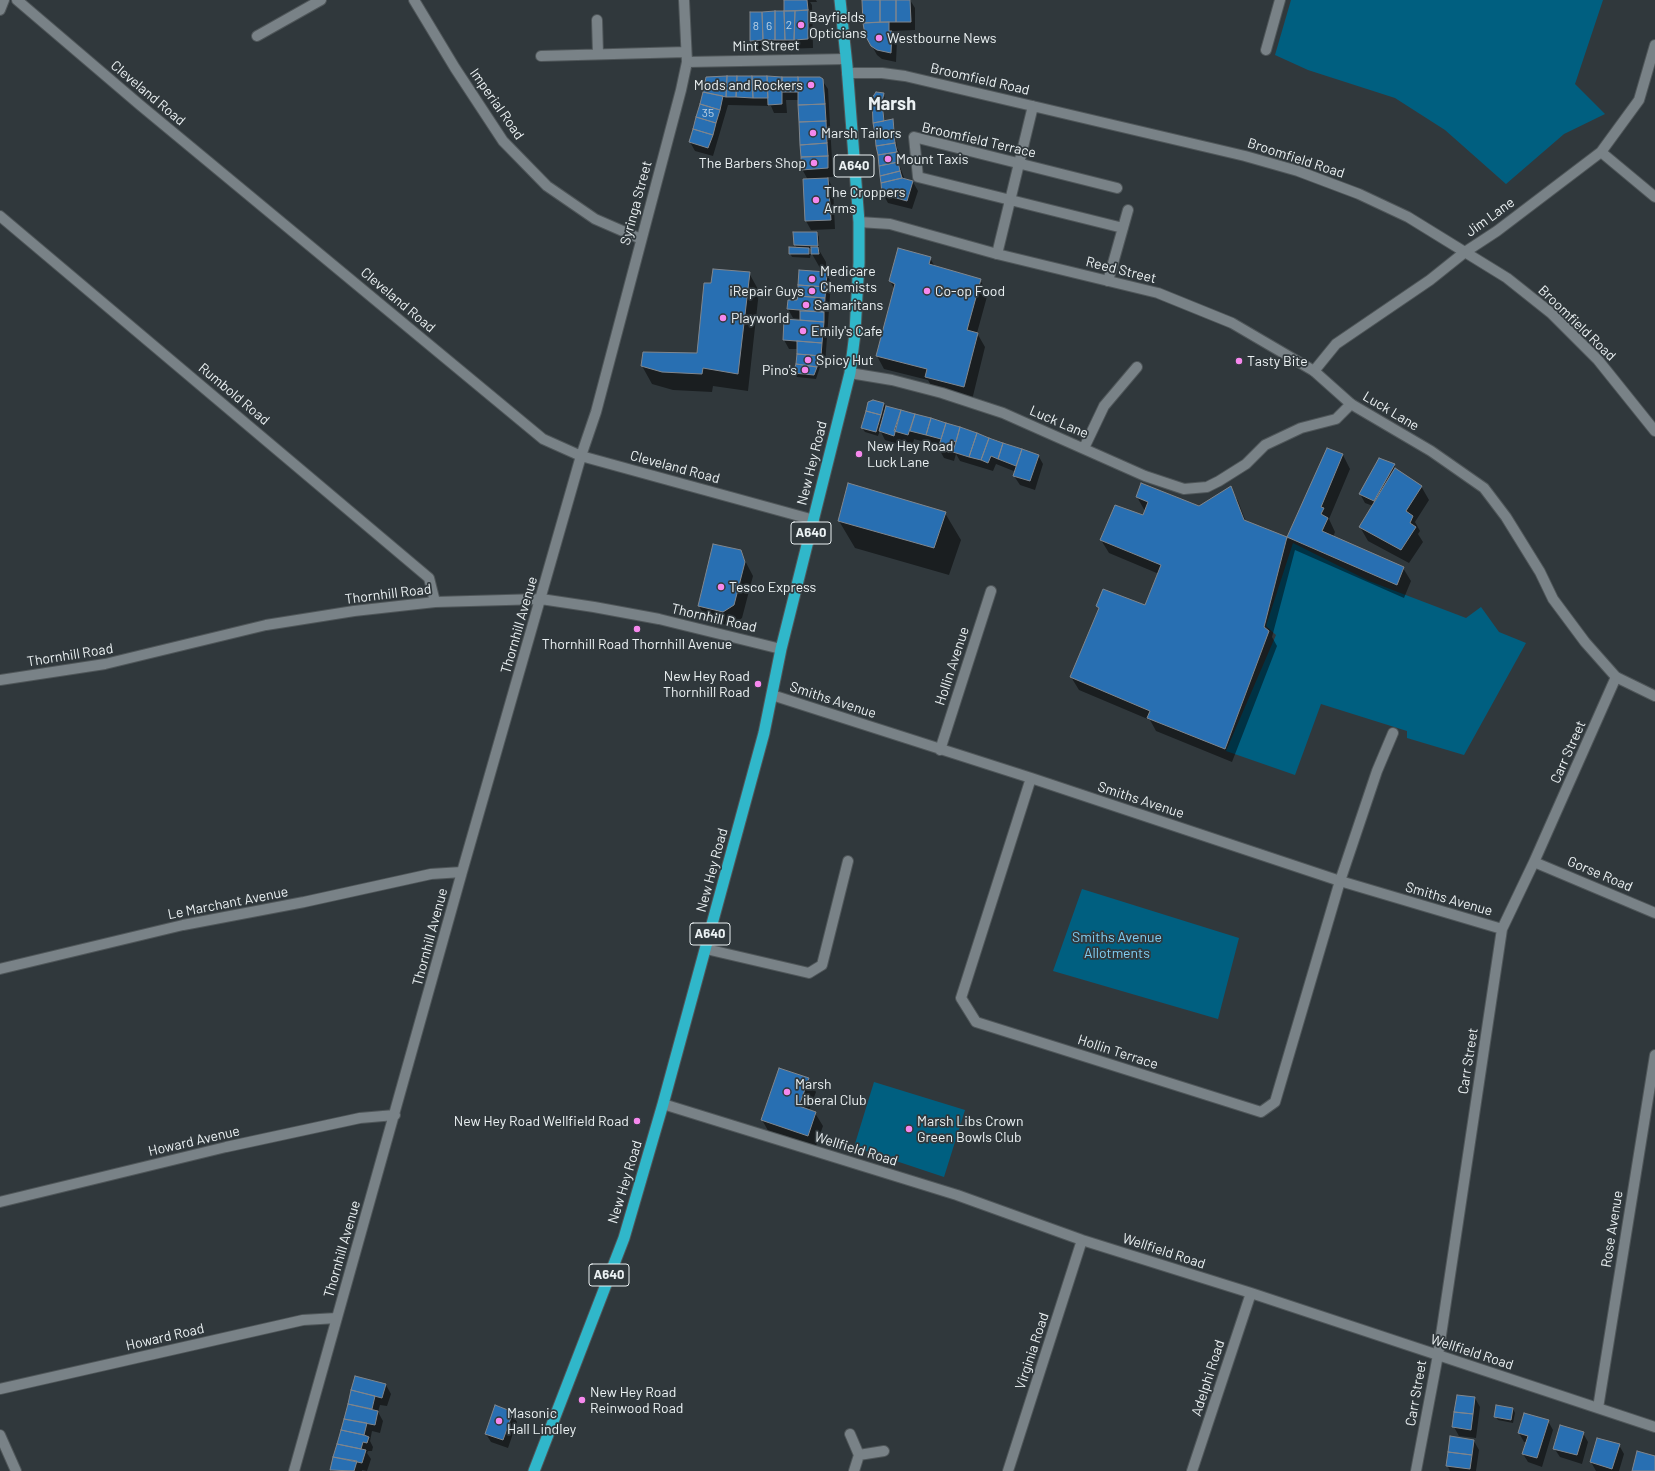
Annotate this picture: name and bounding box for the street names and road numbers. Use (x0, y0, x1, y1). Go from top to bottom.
street label: Mint Street (732, 37, 800, 55)
street label: Cleveland Road (107, 57, 189, 129)
street label: Broomfield Road (929, 59, 1031, 99)
street label: Imperial Road (466, 65, 528, 143)
street label: Broomfield Terrace (920, 119, 1038, 161)
street label: Broomfield Road (1245, 134, 1347, 182)
road number: A640 (834, 155, 874, 177)
street label: Syringa Street (617, 159, 655, 247)
street label: Jim Lane (1462, 194, 1518, 240)
street label: Reed Street (1084, 253, 1158, 287)
street label: Cleveland Road (357, 264, 439, 336)
street label: Broomfield Road (1535, 282, 1619, 364)
street label: Rumbold Road (195, 359, 273, 429)
street label: Luck Lane (1360, 388, 1422, 434)
street label: Luck Lane (1027, 402, 1091, 442)
street label: New Hey Road (793, 419, 831, 507)
street label: Cleveland Road (628, 447, 722, 487)
road number: A640 (791, 522, 831, 544)
street label: Thornhill Avenue (497, 574, 541, 676)
street label: Thornhill Road (344, 580, 432, 608)
street label: Thornhill Road (670, 600, 758, 636)
street label: Hollin Avenue (931, 625, 973, 707)
street label: Thornhill Road (26, 640, 114, 670)
street label: Smiths Avenue (788, 678, 878, 722)
street label: Carr Street (1547, 718, 1589, 786)
street label: Smiths Avenue (1096, 778, 1186, 822)
street label: New Hey Road (693, 826, 731, 914)
street label: Gorse Road (1565, 853, 1635, 895)
street label: Smiths Avenue (1403, 879, 1495, 919)
street label: Le Marchant Avenue (166, 883, 290, 923)
street label: Thornhill Avenue (409, 886, 451, 988)
road number: A640 (690, 923, 730, 945)
street label: Carr Street (1454, 1027, 1482, 1095)
street label: Hollin Terrace (1076, 1031, 1160, 1073)
street label: Howard Avenue (147, 1122, 241, 1160)
street label: Wellfield Road (812, 1128, 900, 1170)
street label: New Hey Road (604, 1138, 646, 1226)
street label: Rose Avenue (1598, 1189, 1626, 1269)
street label: Thornhill Avenue (320, 1198, 364, 1300)
street label: Wellfield Road (1120, 1230, 1208, 1272)
road number: A640 (589, 1264, 629, 1286)
street label: Virginia Road (1012, 1310, 1052, 1392)
street label: Howard Road (124, 1320, 206, 1354)
street label: Wellfield Road (1428, 1331, 1516, 1373)
street label: Adelphi Road (1188, 1338, 1228, 1418)
street label: Carr Street (1402, 1359, 1430, 1427)

